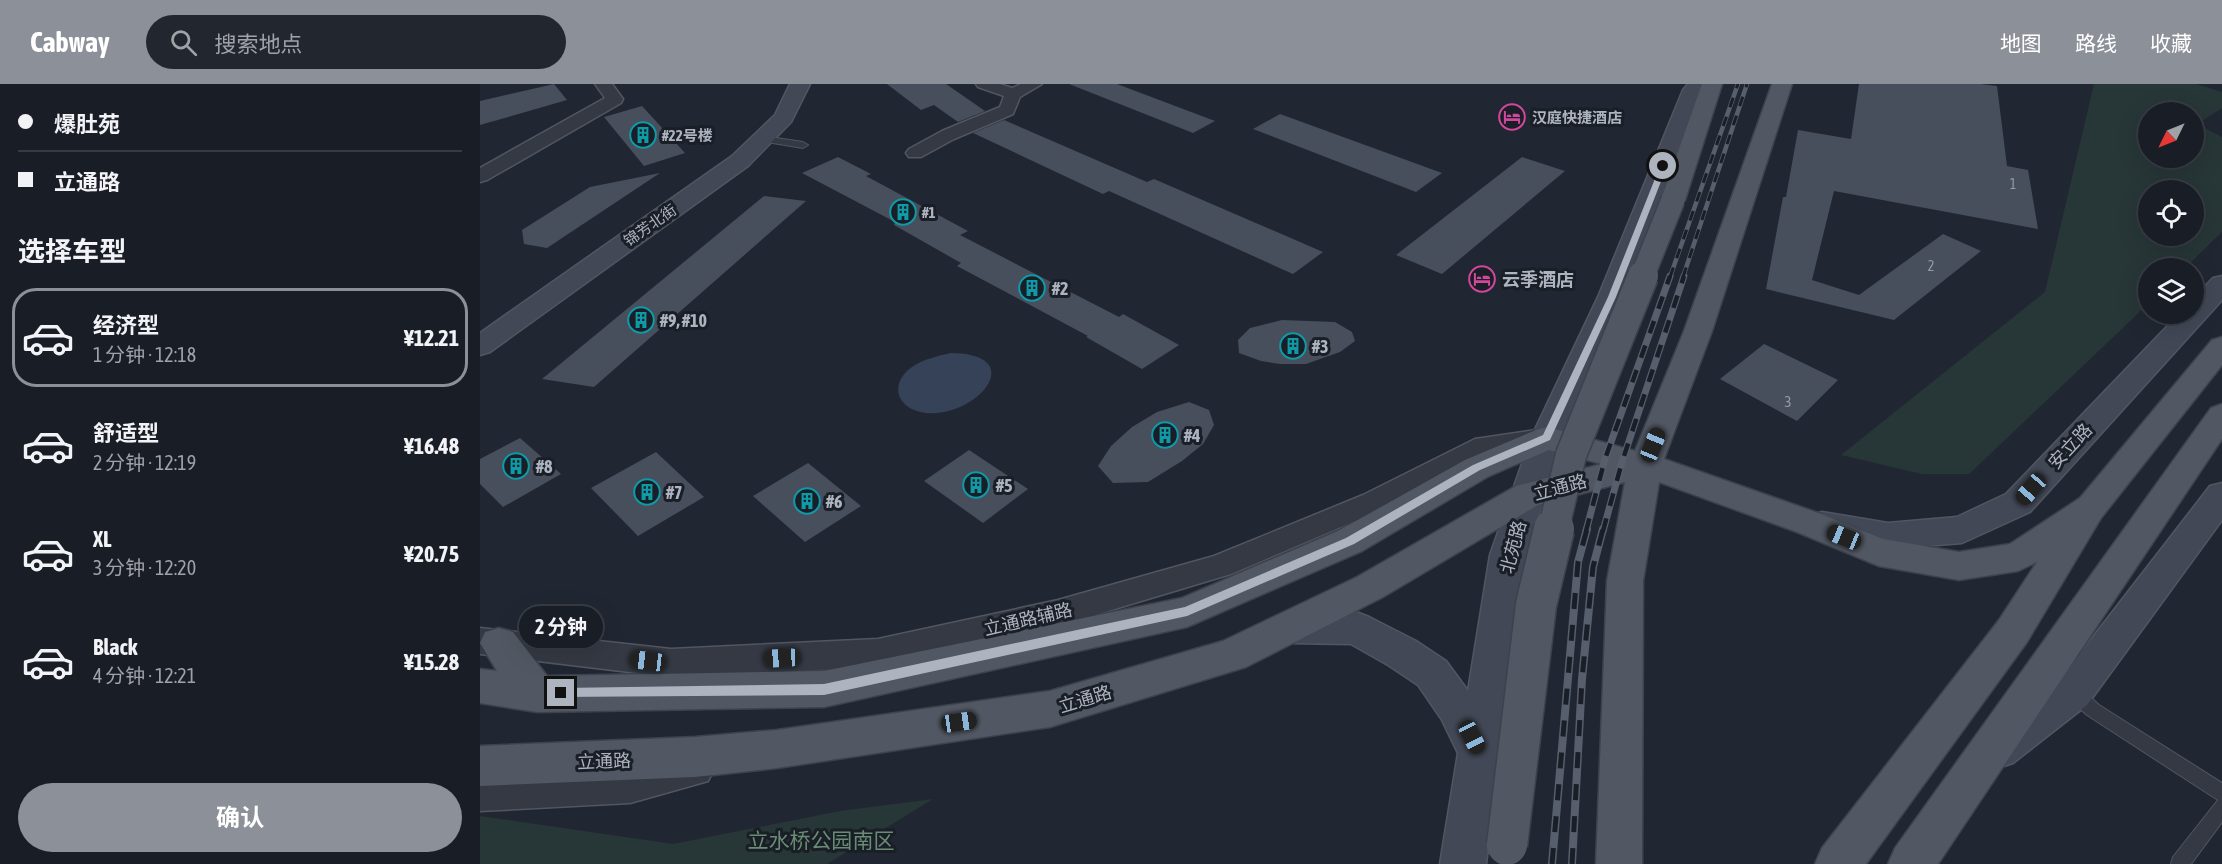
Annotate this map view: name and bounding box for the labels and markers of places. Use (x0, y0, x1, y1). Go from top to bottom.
hotel icon: 汉庭快捷酒店 (1497, 102, 1527, 132)
place label: 汉庭快捷酒店 (1532, 109, 1622, 126)
building icon: #22号楼 (628, 120, 658, 150)
place label: #22号楼 (661, 127, 713, 144)
building icon: #1 (888, 197, 918, 227)
place label: #1 (921, 204, 936, 221)
hotel icon: 云季酒店 (1467, 264, 1497, 294)
place label: 云季酒店 (1502, 269, 1574, 290)
building icon: #2 (1017, 273, 1047, 303)
place label: #2 (1051, 278, 1068, 299)
building icon: #9, #10 (626, 305, 656, 335)
place label: #9, #10 (659, 310, 707, 331)
building icon: #3 (1278, 331, 1308, 361)
place label: #3 (1311, 336, 1328, 357)
building icon: #4 (1150, 420, 1180, 450)
place label: #4 (1183, 425, 1200, 446)
building icon: #8 (501, 451, 531, 481)
place label: #8 (535, 456, 553, 477)
building icon: #5 (961, 470, 991, 500)
place label: #5 (995, 475, 1012, 496)
building icon: #7 (632, 477, 662, 507)
place label: #7 (665, 482, 682, 503)
building icon: #6 (792, 486, 822, 516)
place label: #6 (825, 491, 842, 512)

